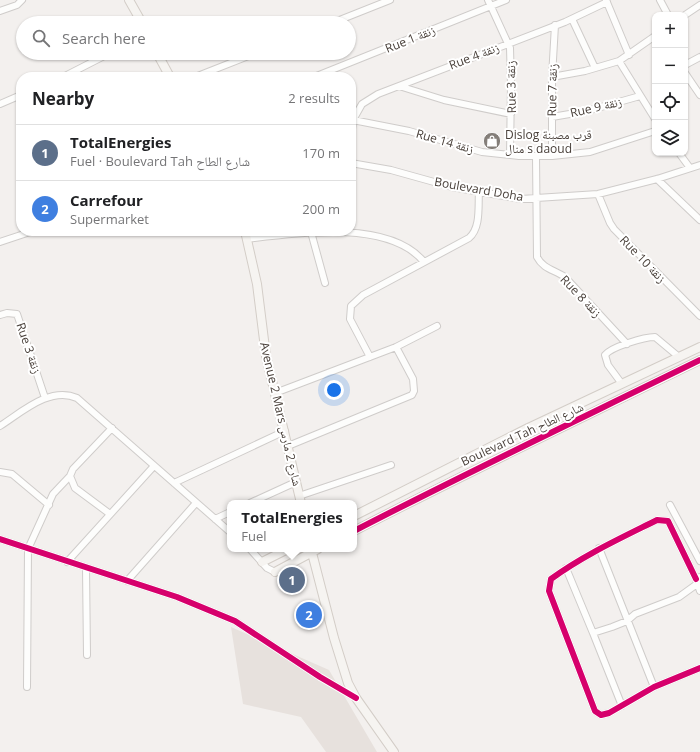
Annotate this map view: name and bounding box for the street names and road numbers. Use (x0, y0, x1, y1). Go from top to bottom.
street label: Rue 1 زنقة (382, 21, 438, 57)
street label: Rue 4 زنقة (446, 39, 502, 73)
street label: Rue 3 زنقة (502, 60, 520, 113)
street label: Rue 7 زنقة (543, 63, 561, 116)
street label: Rue 9 زنقة (568, 93, 624, 121)
street label: Rue 14 زنقة (414, 125, 476, 157)
street label: Boulevard Doha (433, 173, 525, 205)
street label: Rue 10 زنقة (616, 232, 670, 287)
street label: Rue 8 زنقة (557, 271, 606, 321)
street label: Rue 3 زنقة (12, 320, 46, 376)
street label: Avenue 2 Mars شارع 2 مارس (256, 340, 306, 488)
street label: Boulevard Tah شارع الطاح (458, 398, 586, 470)

